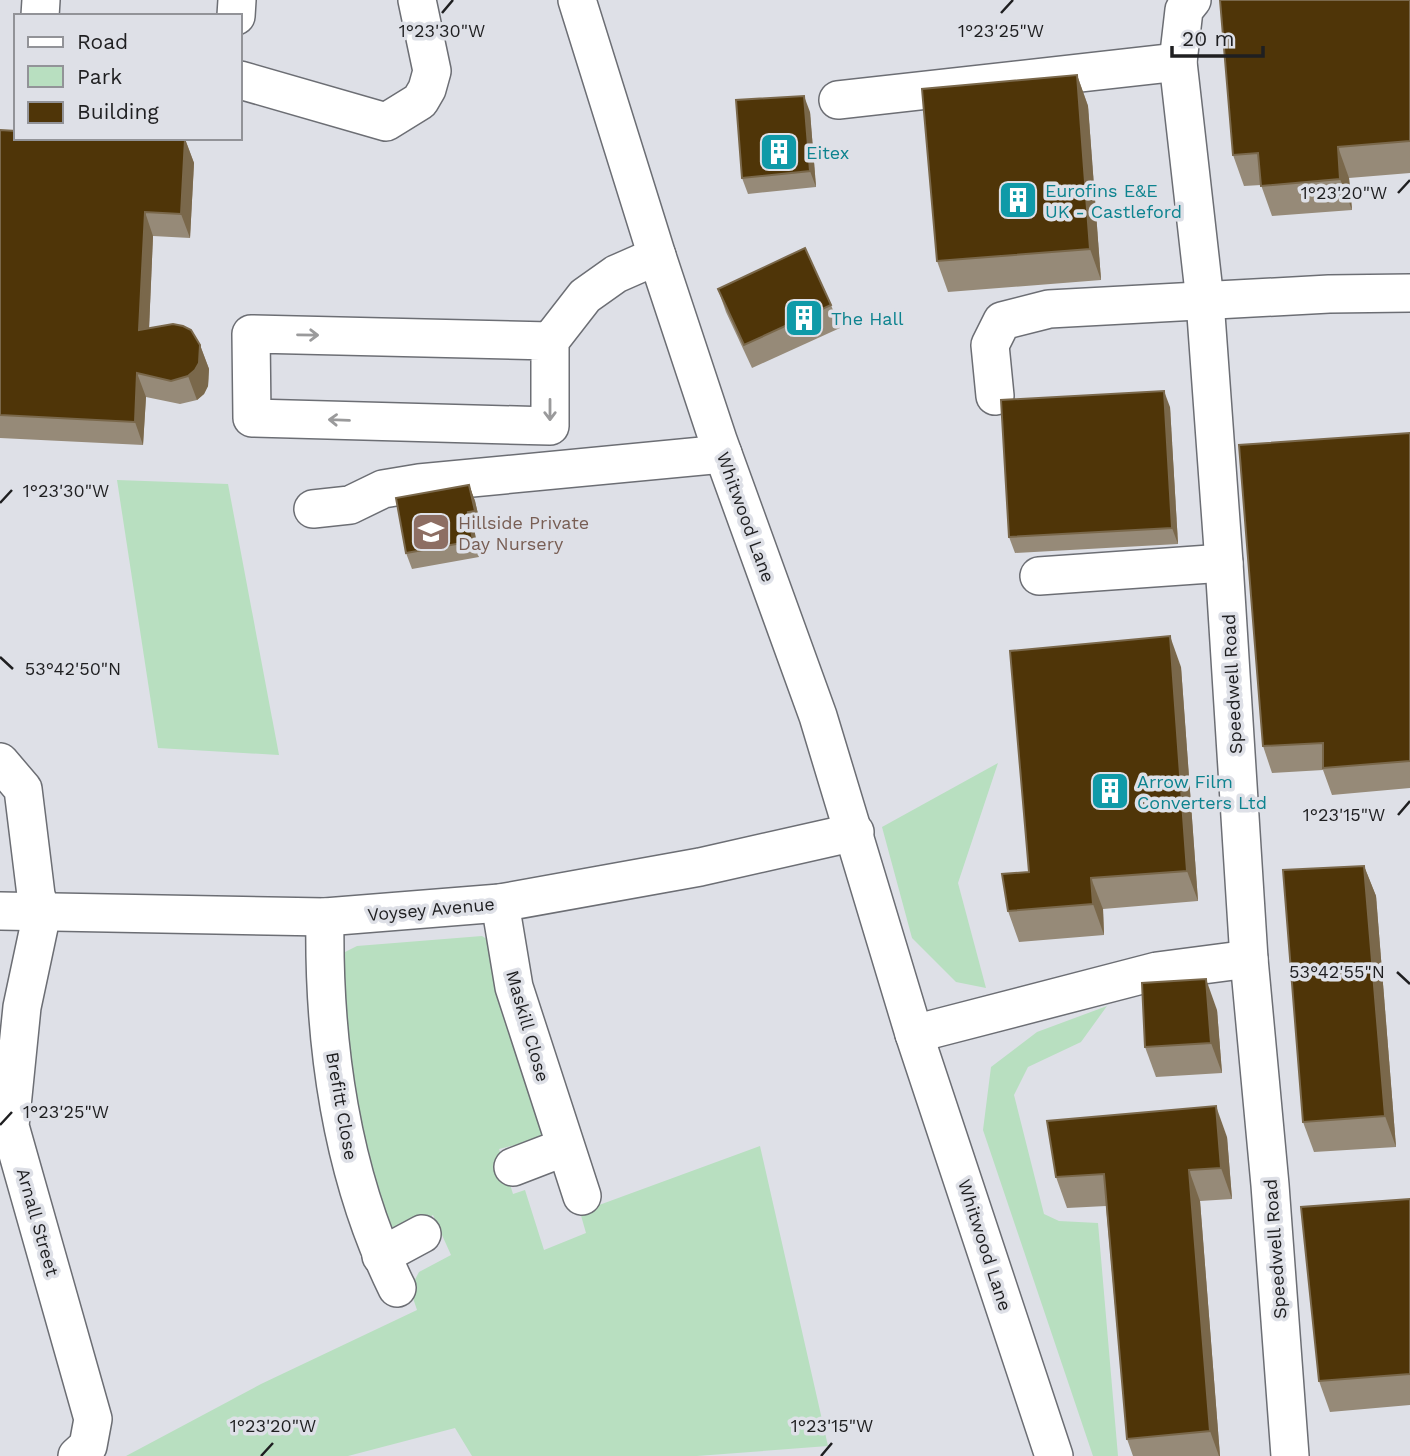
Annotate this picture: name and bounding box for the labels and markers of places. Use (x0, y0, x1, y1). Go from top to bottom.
building icon: Eitex (758, 131, 800, 173)
place label: Eitex (806, 142, 849, 163)
building icon: Eurofins E&E UK - Castleford (997, 179, 1039, 221)
place label: Eurofins E&E UK - Castleford (1045, 180, 1182, 222)
building icon: The Hall (783, 297, 825, 339)
place label: The Hall (831, 308, 904, 329)
school or university icon: Hillside Private Day Nursery (410, 511, 452, 553)
place label: Hillside Private Day Nursery (458, 512, 589, 554)
building icon: Arrow Film Converters Ltd (1089, 770, 1131, 812)
place label: Arrow Film Converters Ltd (1137, 771, 1267, 813)

